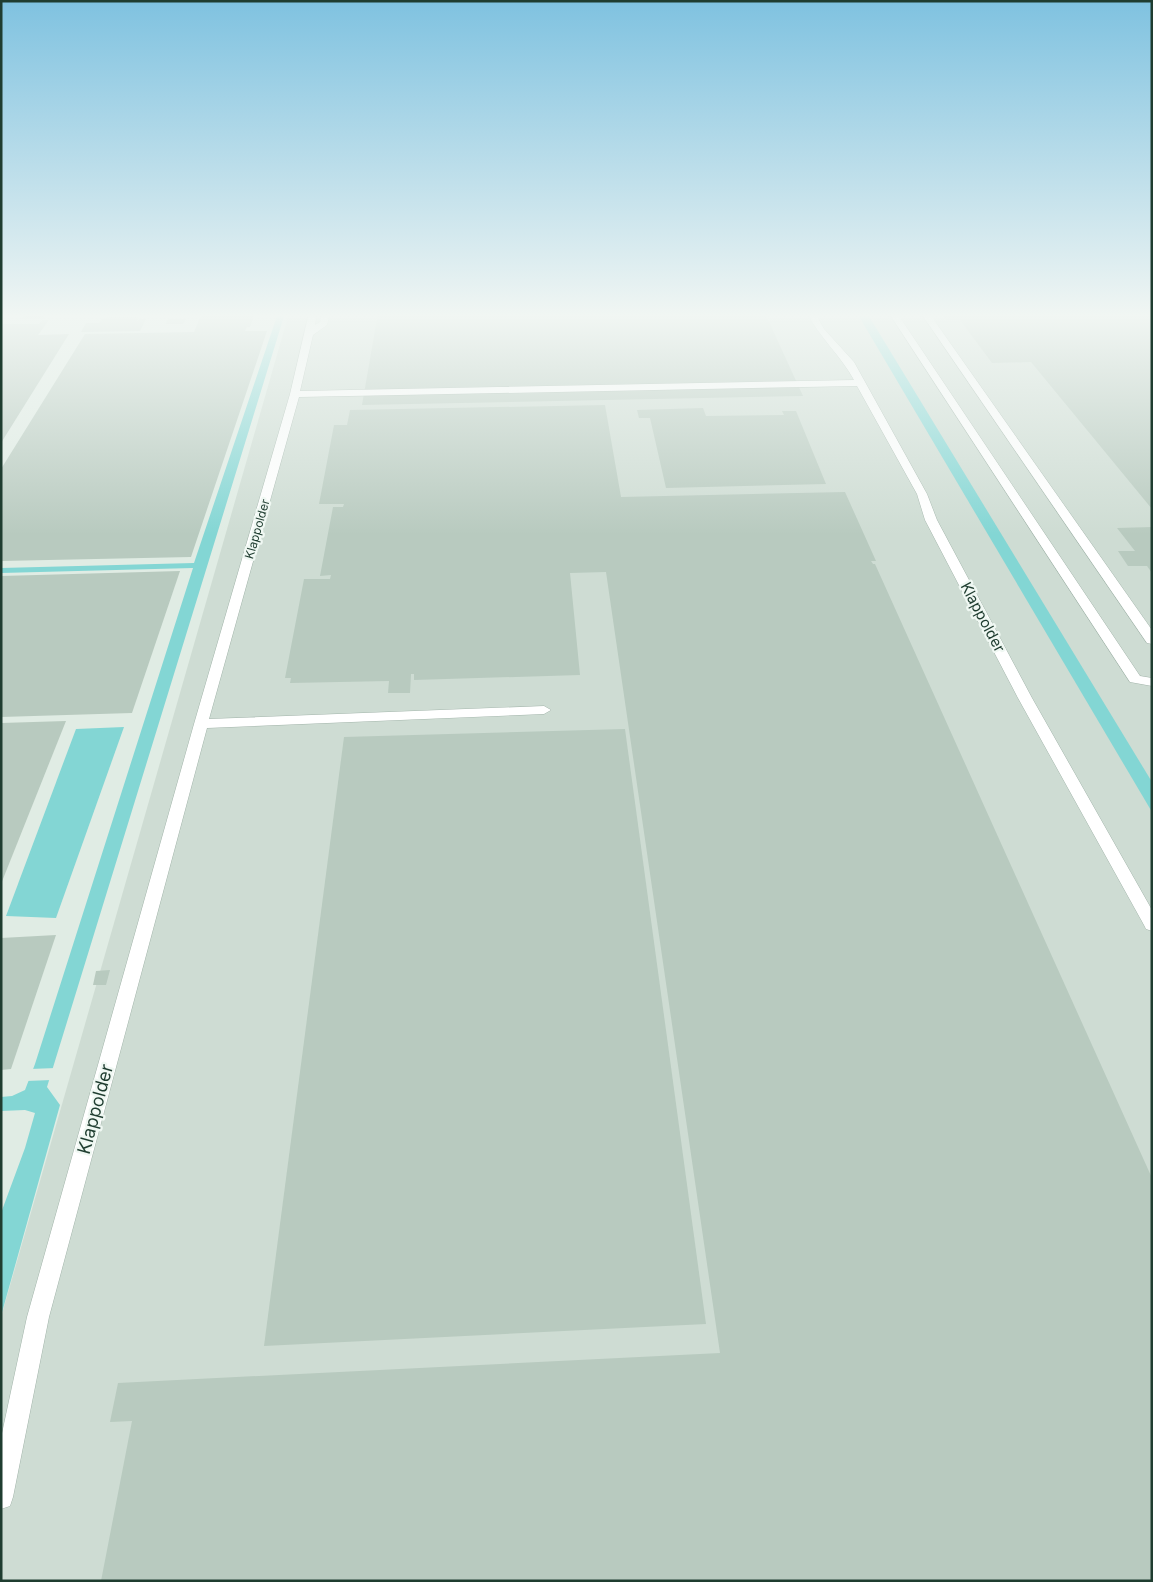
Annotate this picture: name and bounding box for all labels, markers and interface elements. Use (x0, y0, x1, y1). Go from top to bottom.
street label: Klappolder (241, 497, 273, 561)
street label: Klappolder (957, 579, 1010, 656)
street label: Klappolder (73, 1062, 117, 1156)

